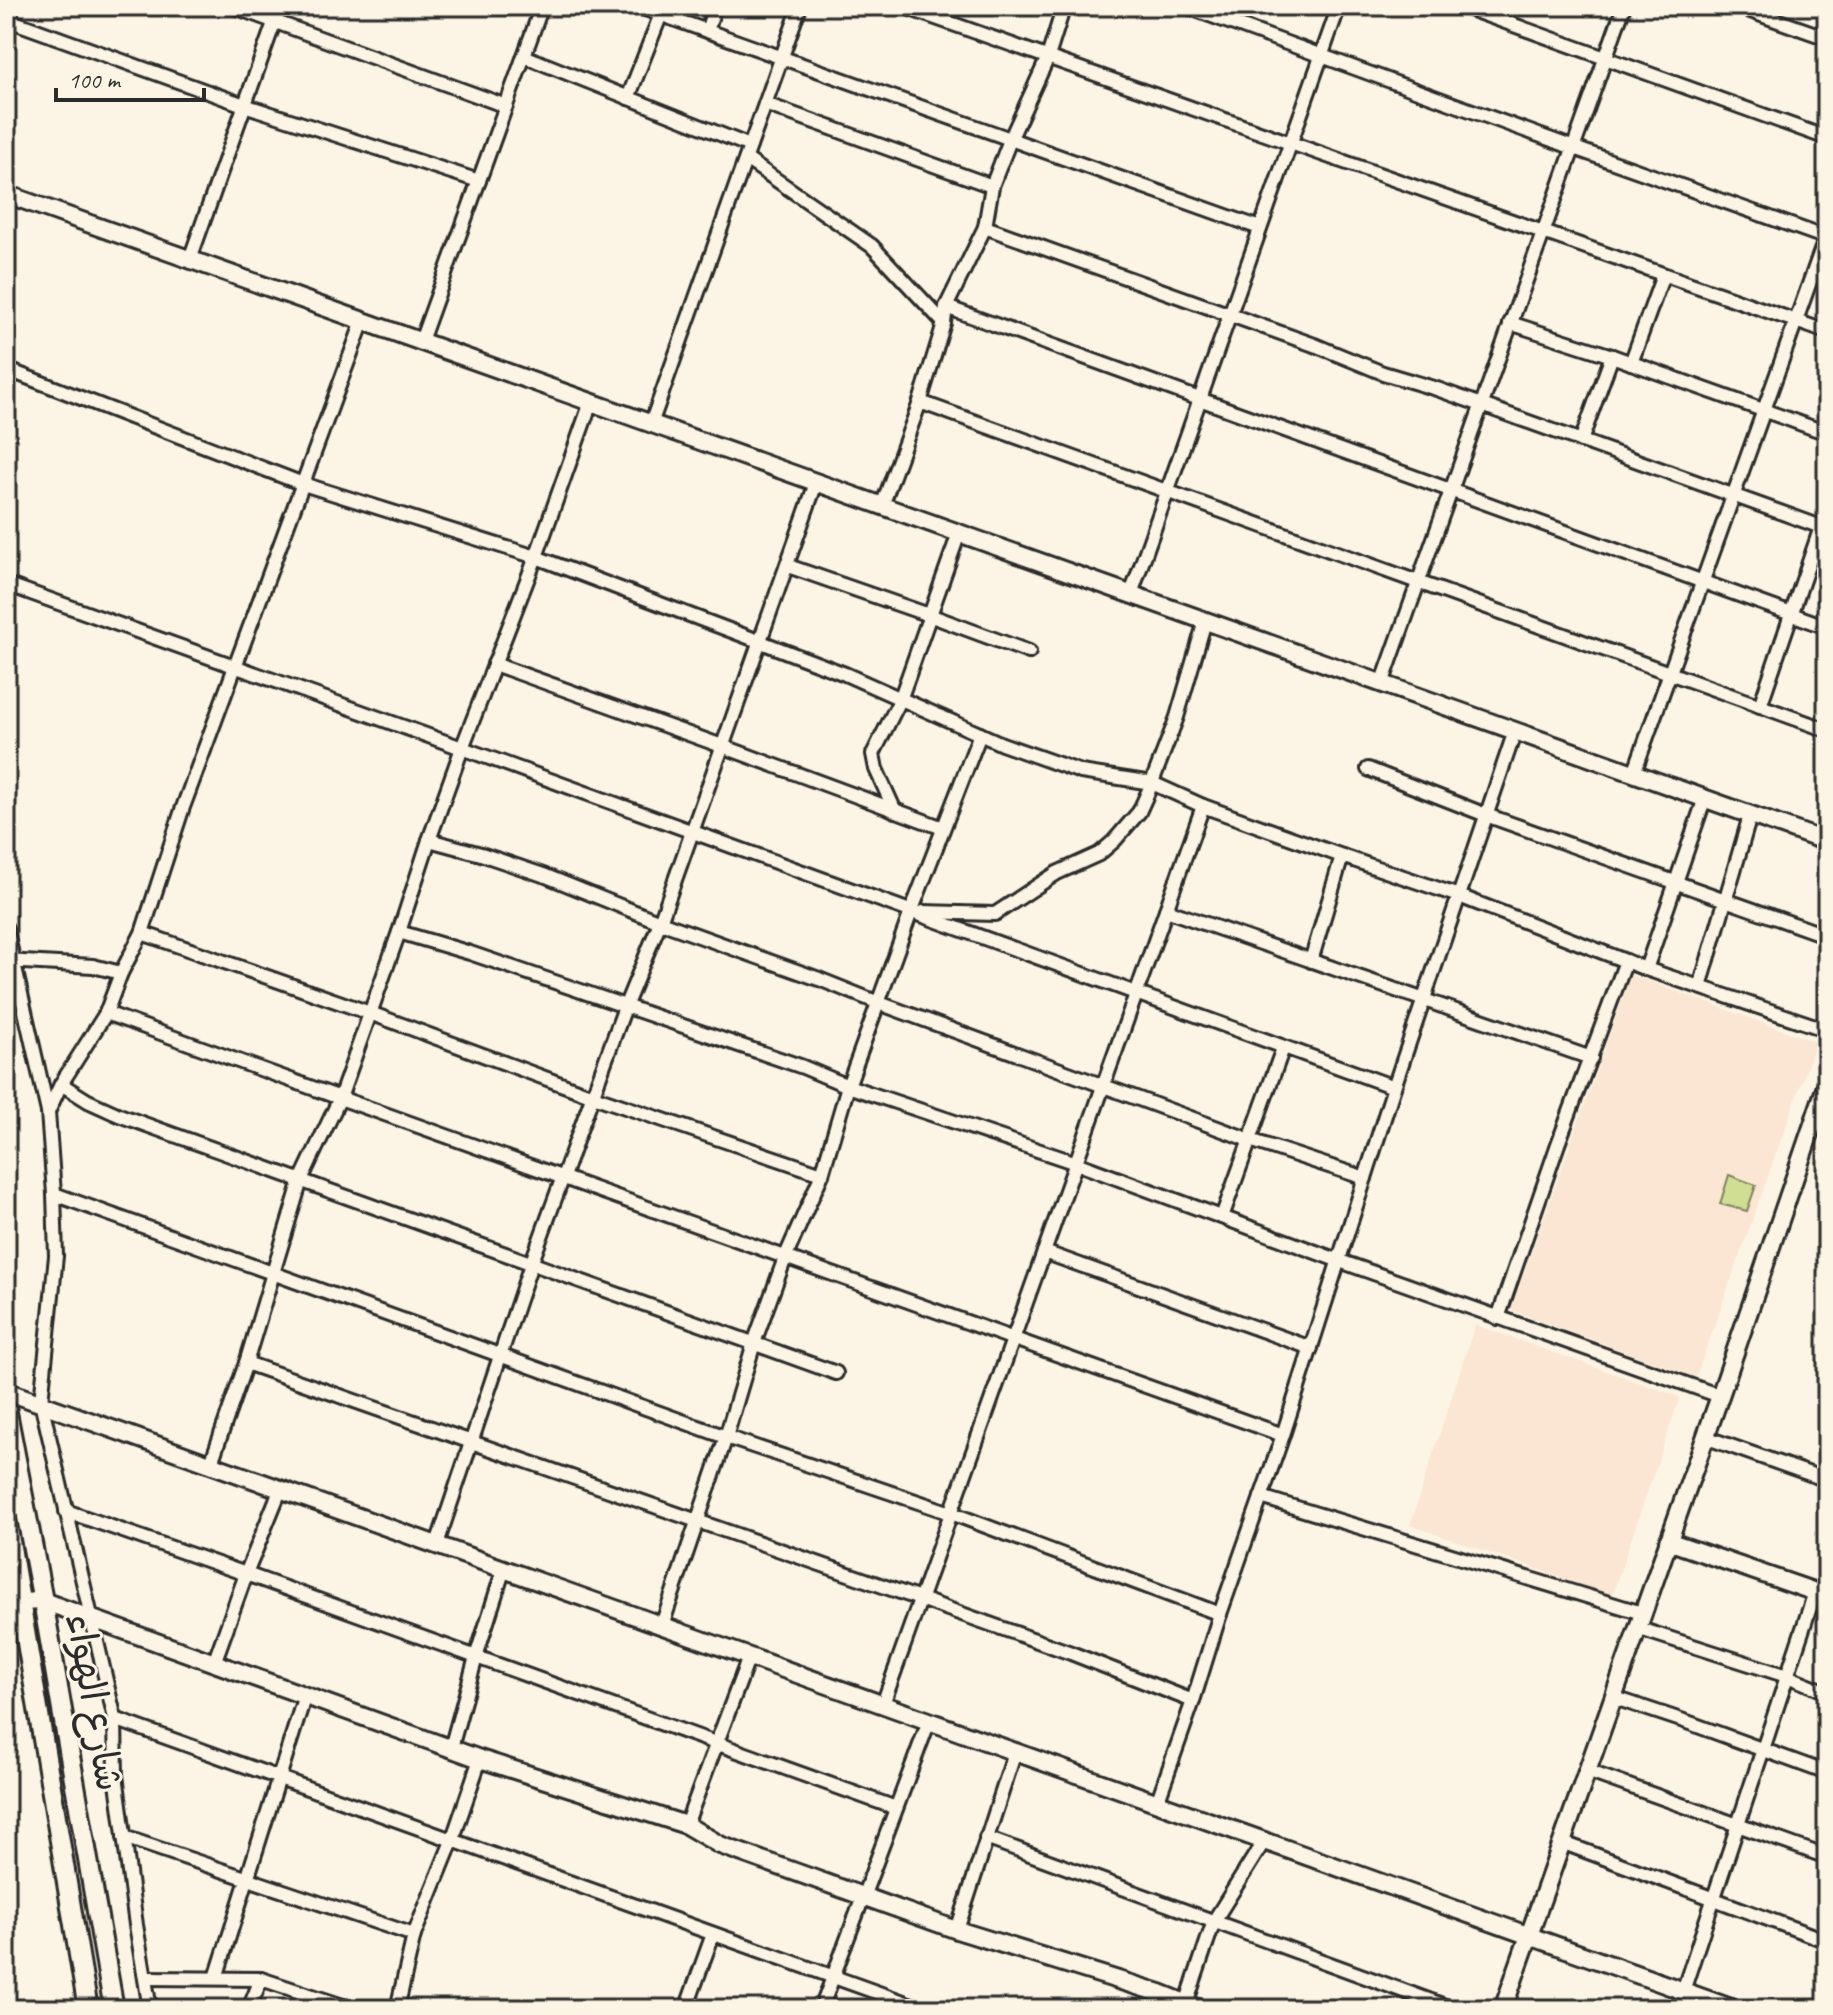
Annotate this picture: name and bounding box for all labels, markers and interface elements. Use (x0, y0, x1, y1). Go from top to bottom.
scale bar (56, 52, 204, 102)
text: 100 m (68, 65, 122, 95)
street label: شارع الهواء (53, 1610, 133, 1795)

